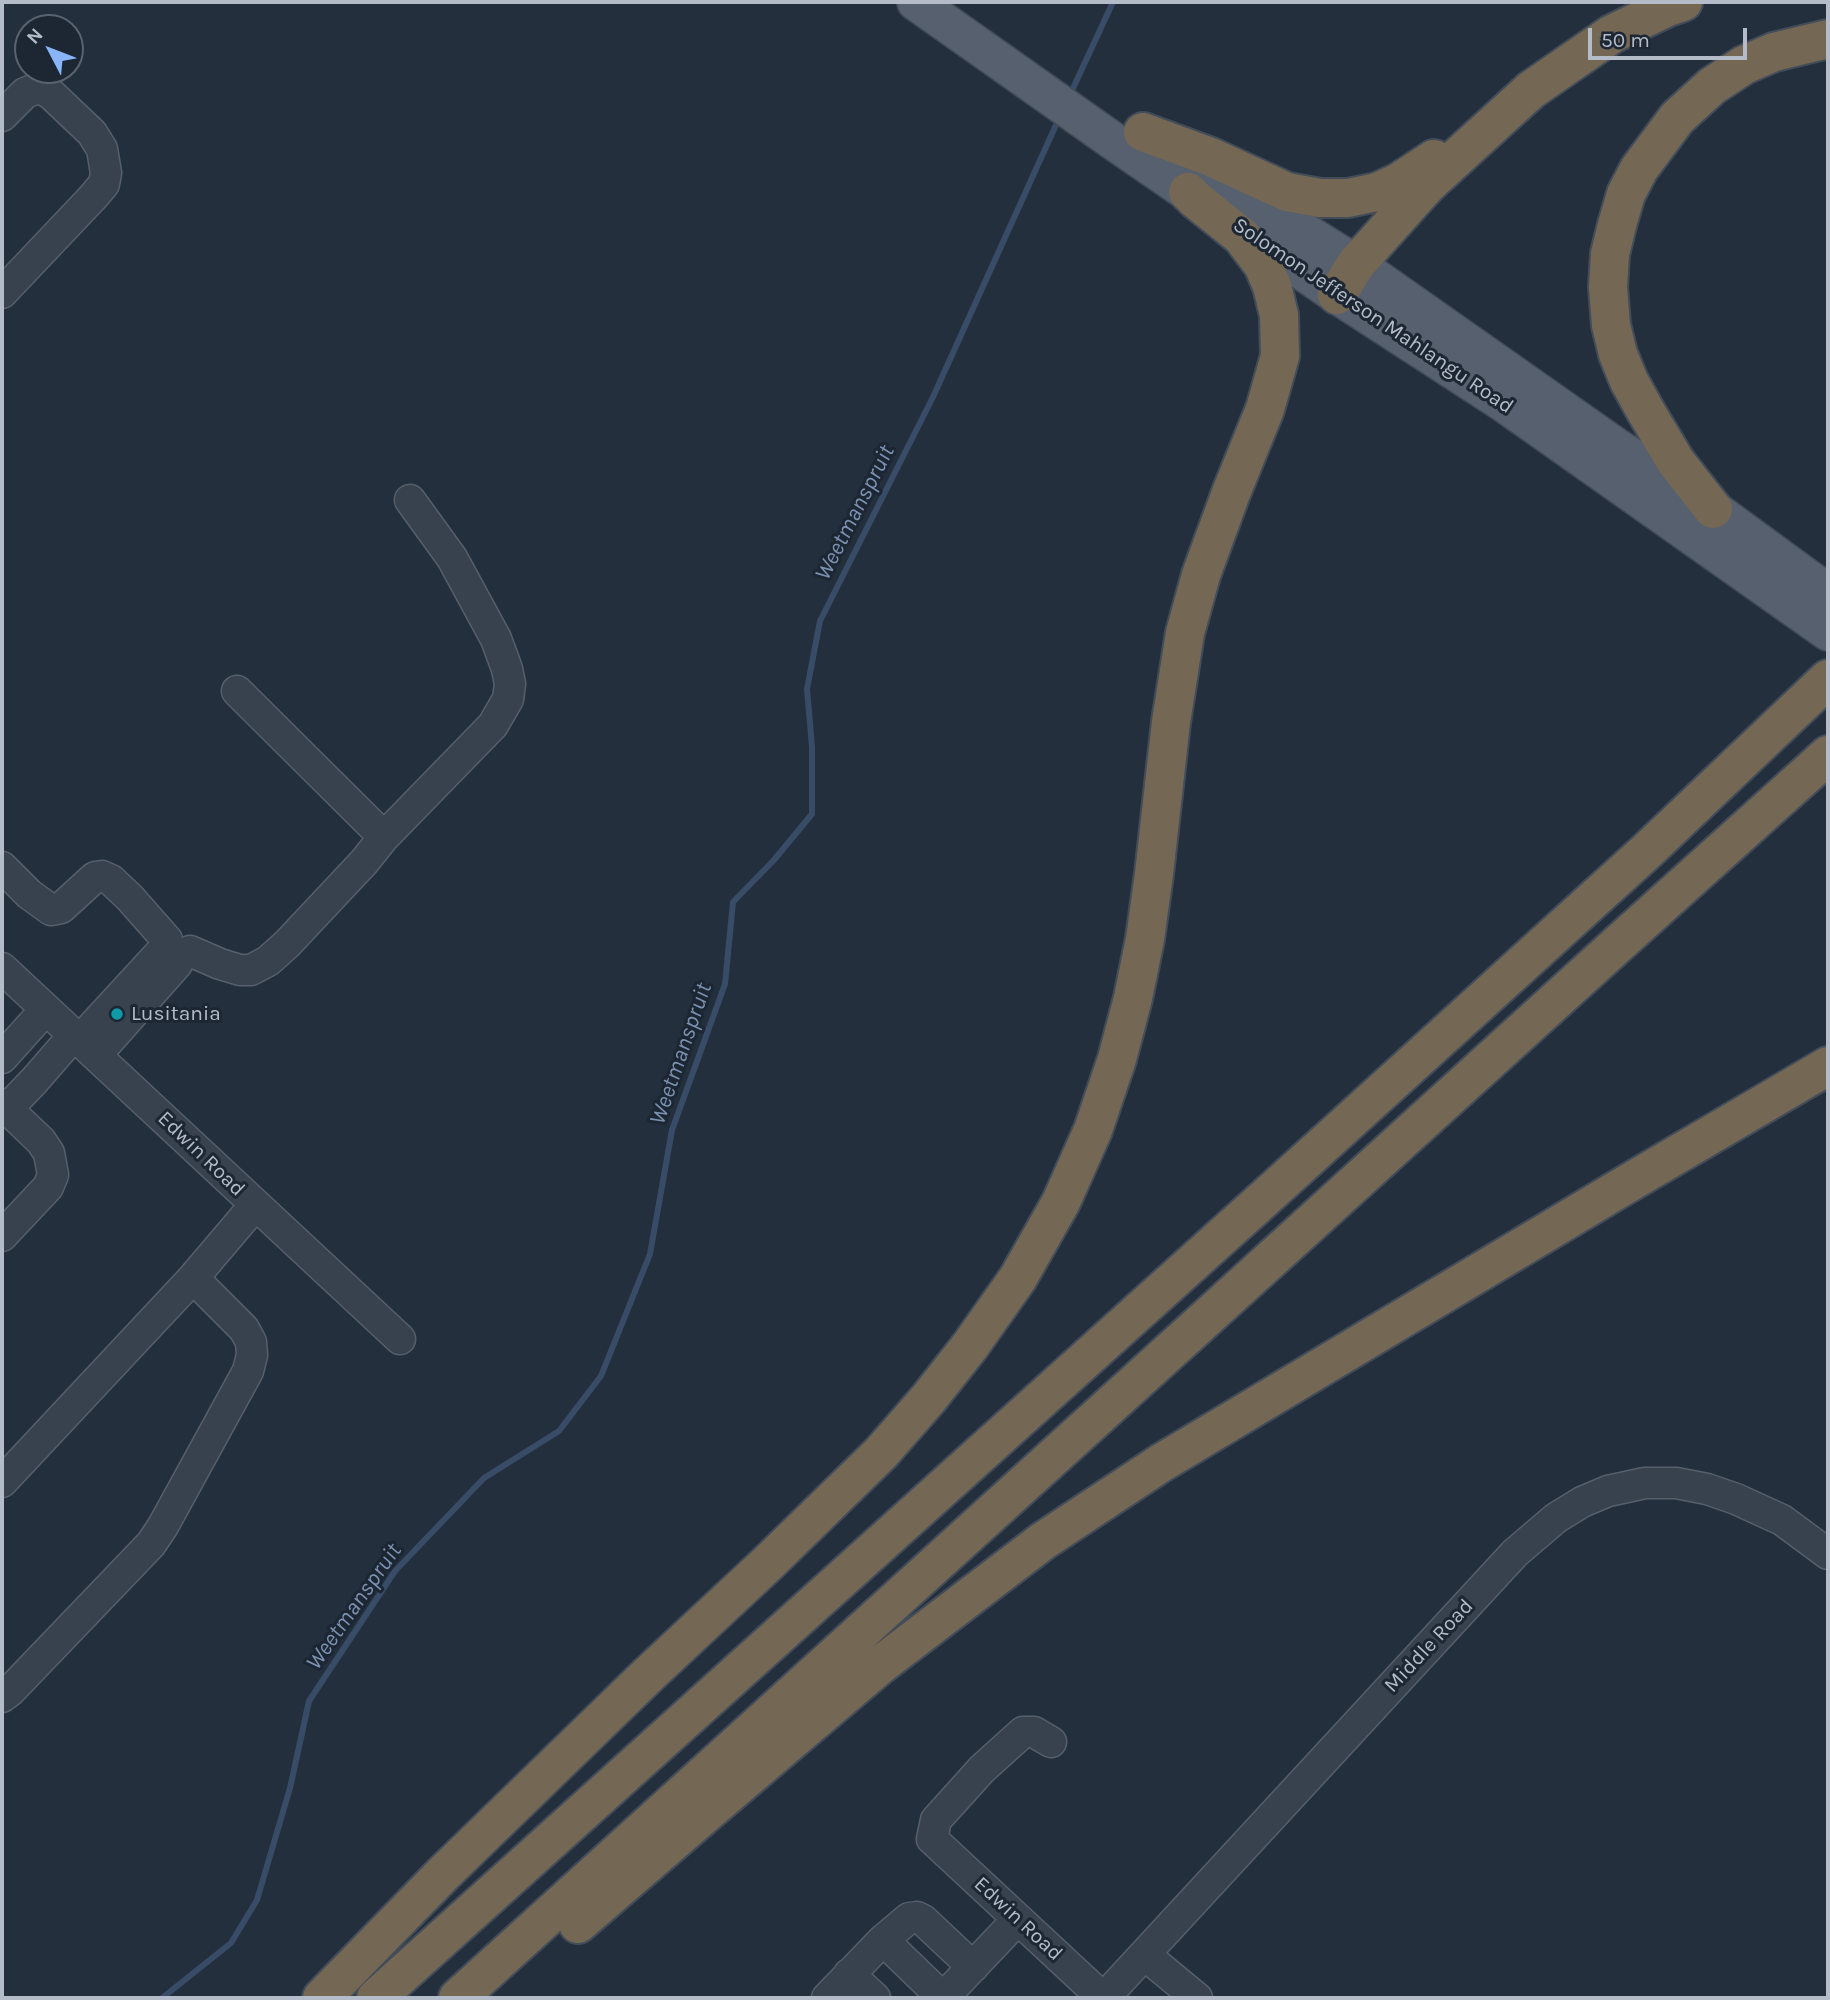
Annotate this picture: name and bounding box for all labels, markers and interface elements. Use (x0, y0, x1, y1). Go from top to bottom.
north arrow (14, 14, 84, 84)
scale bar (1592, 14, 1751, 58)
text: N (22, 24, 48, 49)
text: 50 m (1601, 28, 1650, 52)
street label: Solomon Jefferson Mahlangu Road (1228, 213, 1518, 419)
water label: Weetmanspruit (809, 441, 901, 585)
water label: Weetmanspruit (644, 980, 718, 1128)
place label: Lusitania (131, 1001, 221, 1027)
marker: Lusitania (109, 1006, 125, 1022)
street label: Edwin Road (152, 1106, 250, 1202)
water label: Weetmanspruit (300, 1539, 408, 1675)
street label: Middle Road (1379, 1594, 1479, 1698)
street label: Edwin Road (969, 1872, 1067, 1966)

